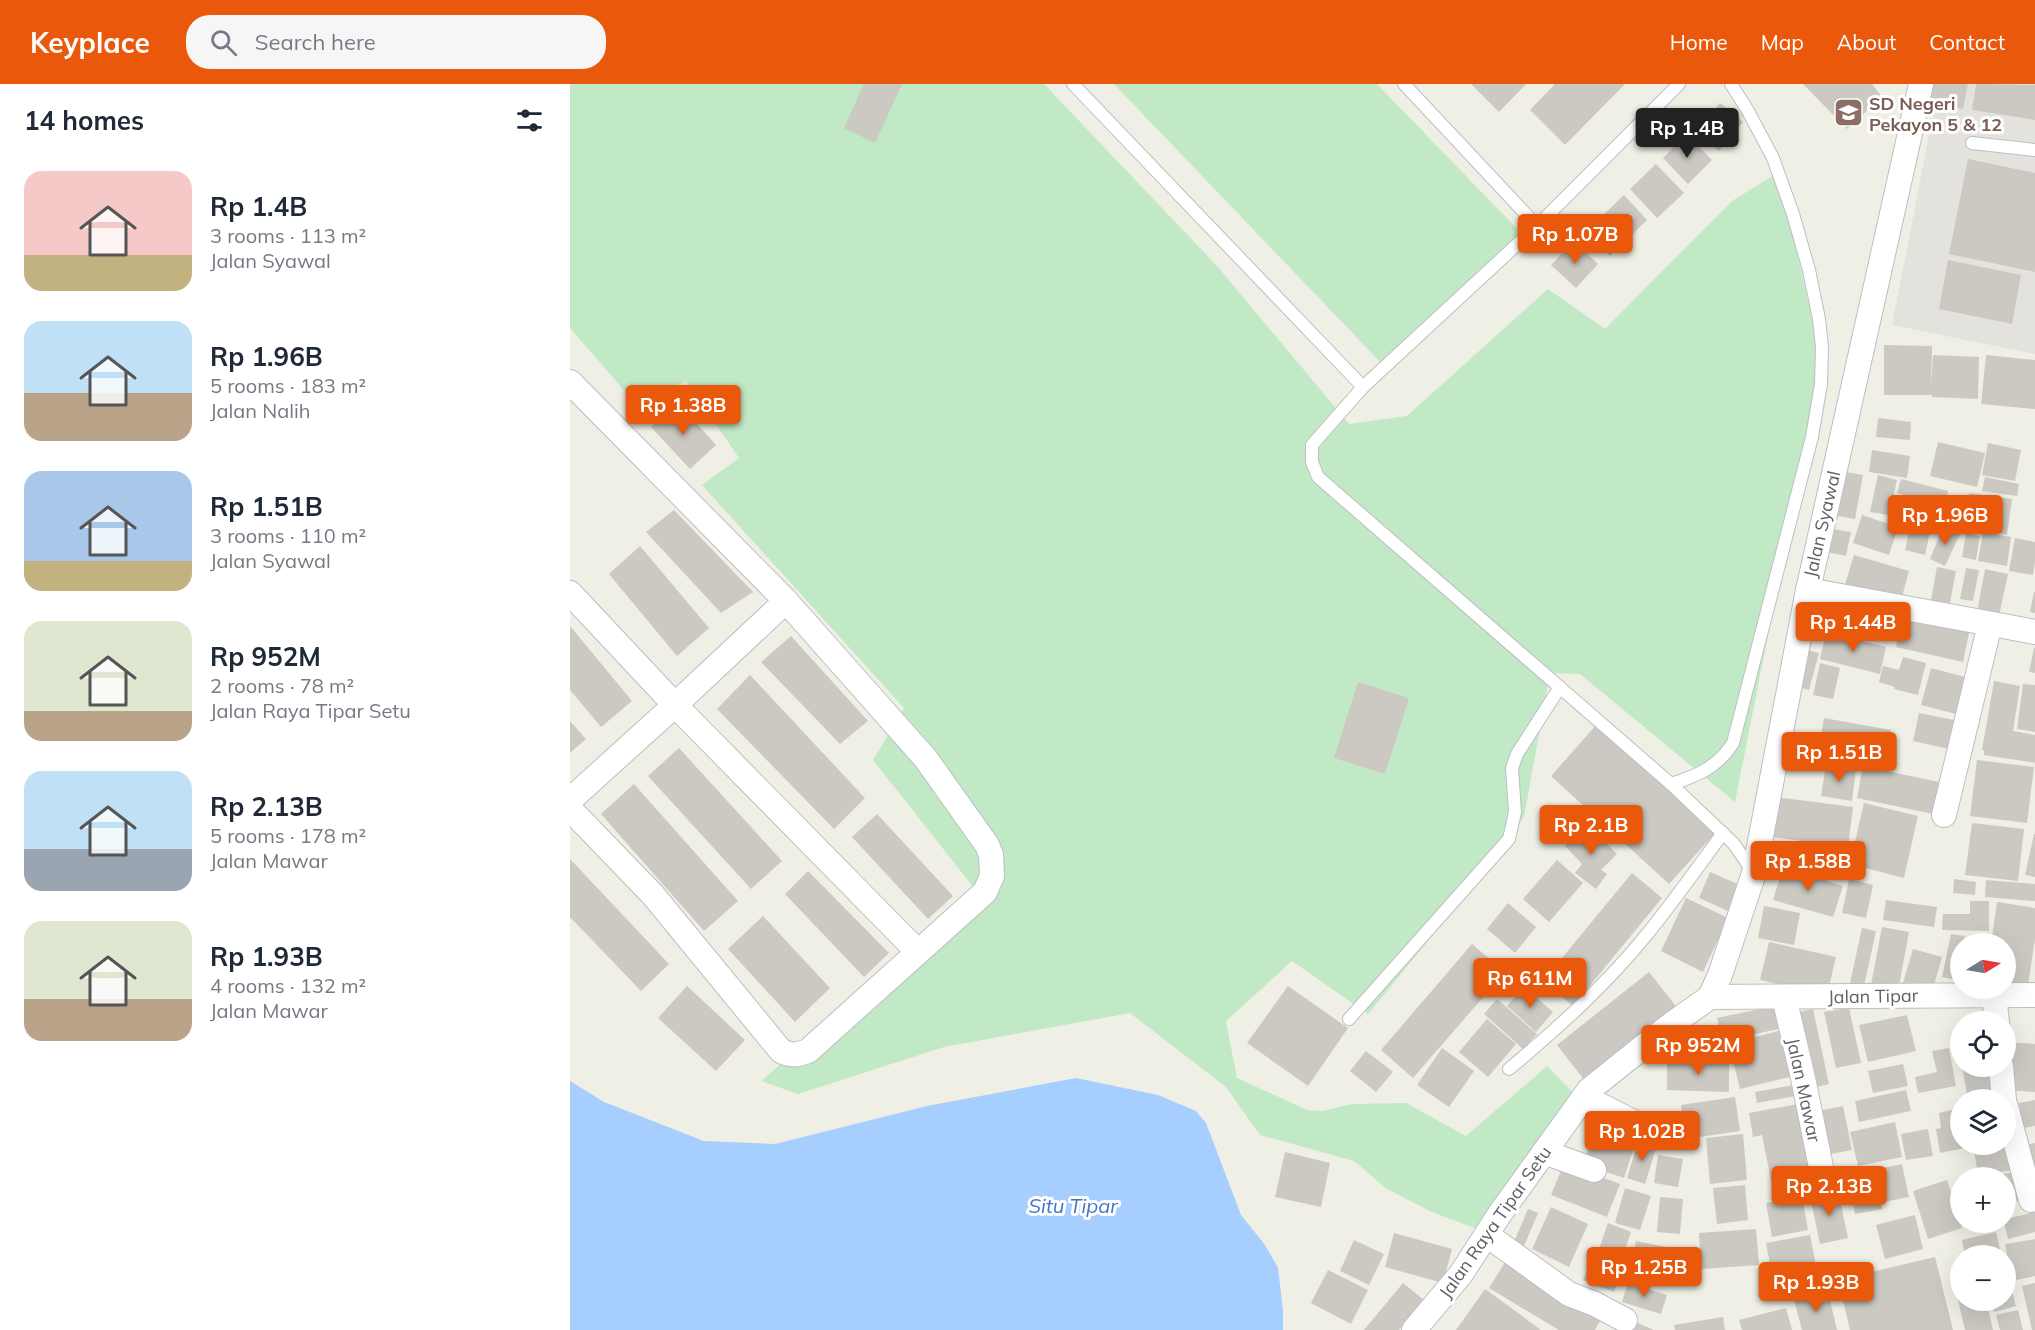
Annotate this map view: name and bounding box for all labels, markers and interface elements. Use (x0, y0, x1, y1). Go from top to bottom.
search box (186, 15, 606, 69)
text: Keyplace (30, 25, 150, 60)
icon: search (207, 26, 240, 59)
text: Search here (255, 28, 376, 56)
text: Home (1670, 29, 1728, 55)
text: Map (1761, 29, 1804, 55)
text: About (1837, 29, 1896, 55)
text: Contact (1929, 29, 2005, 55)
place label: SD Negeri Pekayon 5 & 12 (1869, 92, 2002, 136)
school or university icon: SD Negeri Pekayon 5 & 12 (1832, 97, 1864, 129)
text: 14 homes (24, 104, 144, 137)
icon: filters (513, 104, 546, 137)
pin: Rp 1.4B (1632, 108, 1742, 159)
text: Rp 1.4B (1650, 115, 1724, 140)
text: Rp 1.4B (210, 190, 307, 223)
icon: home (72, 195, 144, 267)
pin: Rp 1.07B (1513, 214, 1637, 265)
text: Rp 1.07B (1532, 221, 1618, 246)
text: 3 rooms · 113 m² (210, 223, 366, 248)
text: Jalan Syawal (210, 248, 331, 273)
text: Rp 1.96B (210, 340, 323, 373)
icon: home (72, 345, 144, 417)
text: 5 rooms · 183 m² (210, 373, 366, 398)
pin: Rp 1.38B (621, 385, 745, 436)
text: Rp 1.38B (640, 392, 726, 417)
text: Jalan Nalih (210, 398, 310, 423)
street label: Jalan Syawal (1799, 468, 1845, 580)
text: Rp 1.51B (210, 490, 323, 523)
icon: home (72, 495, 144, 567)
pin: Rp 1.96B (1883, 495, 2007, 546)
text: Rp 1.96B (1902, 502, 1988, 527)
text: 3 rooms · 110 m² (210, 523, 366, 548)
text: Jalan Syawal (210, 548, 331, 573)
pin: Rp 1.44B (1791, 602, 1915, 653)
text: Rp 1.44B (1810, 609, 1896, 634)
text: Rp 952M (210, 640, 321, 673)
icon: home (72, 645, 144, 717)
text: 2 rooms · 78 m² (210, 673, 354, 698)
text: Jalan Raya Tipar Setu (210, 698, 411, 723)
pin: Rp 1.51B (1777, 732, 1901, 783)
text: Rp 1.51B (1796, 739, 1882, 764)
text: Rp 2.13B (210, 790, 323, 823)
icon: home (72, 795, 144, 867)
pin: Rp 2.1B (1536, 805, 1646, 856)
text: Rp 2.1B (1554, 812, 1628, 837)
text: 5 rooms · 178 m² (210, 823, 366, 848)
pin: Rp 1.58B (1746, 841, 1870, 892)
text: Jalan Mawar (210, 848, 328, 873)
text: Rp 1.58B (1765, 848, 1851, 873)
north arrow (1950, 933, 2016, 999)
map controls (1950, 933, 2016, 1311)
text: Rp 1.93B (210, 940, 323, 973)
icon: home (72, 945, 144, 1017)
pin: Rp 611M (1475, 958, 1585, 1009)
text: Rp 611M (1487, 965, 1573, 990)
text: 4 rooms · 132 m² (210, 973, 366, 998)
street label: Jalan Tipar (1828, 984, 1919, 1008)
text: Jalan Mawar (210, 998, 328, 1023)
button: locate (1950, 1011, 2016, 1077)
pin: Rp 952M (1643, 1025, 1753, 1076)
text: Rp 952M (1655, 1032, 1741, 1057)
street label: Jalan Mawar (1782, 1036, 1826, 1145)
button: layers (1950, 1089, 2016, 1155)
pin: Rp 1.02B (1580, 1111, 1704, 1162)
text: Rp 1.02B (1599, 1118, 1685, 1143)
street label: Jalan Raya Tipar Setu (1434, 1141, 1556, 1303)
pin: Rp 2.13B (1767, 1166, 1891, 1217)
button: + (1950, 1167, 2016, 1233)
text: Rp 2.13B (1786, 1173, 1872, 1198)
water label: Situ Tipar (1028, 1193, 1118, 1218)
button: − (1950, 1245, 2016, 1311)
pin: Rp 1.25B (1582, 1247, 1706, 1298)
text: Rp 1.25B (1601, 1254, 1687, 1279)
pin: Rp 1.93B (1754, 1262, 1878, 1313)
text: Rp 1.93B (1773, 1269, 1859, 1294)

